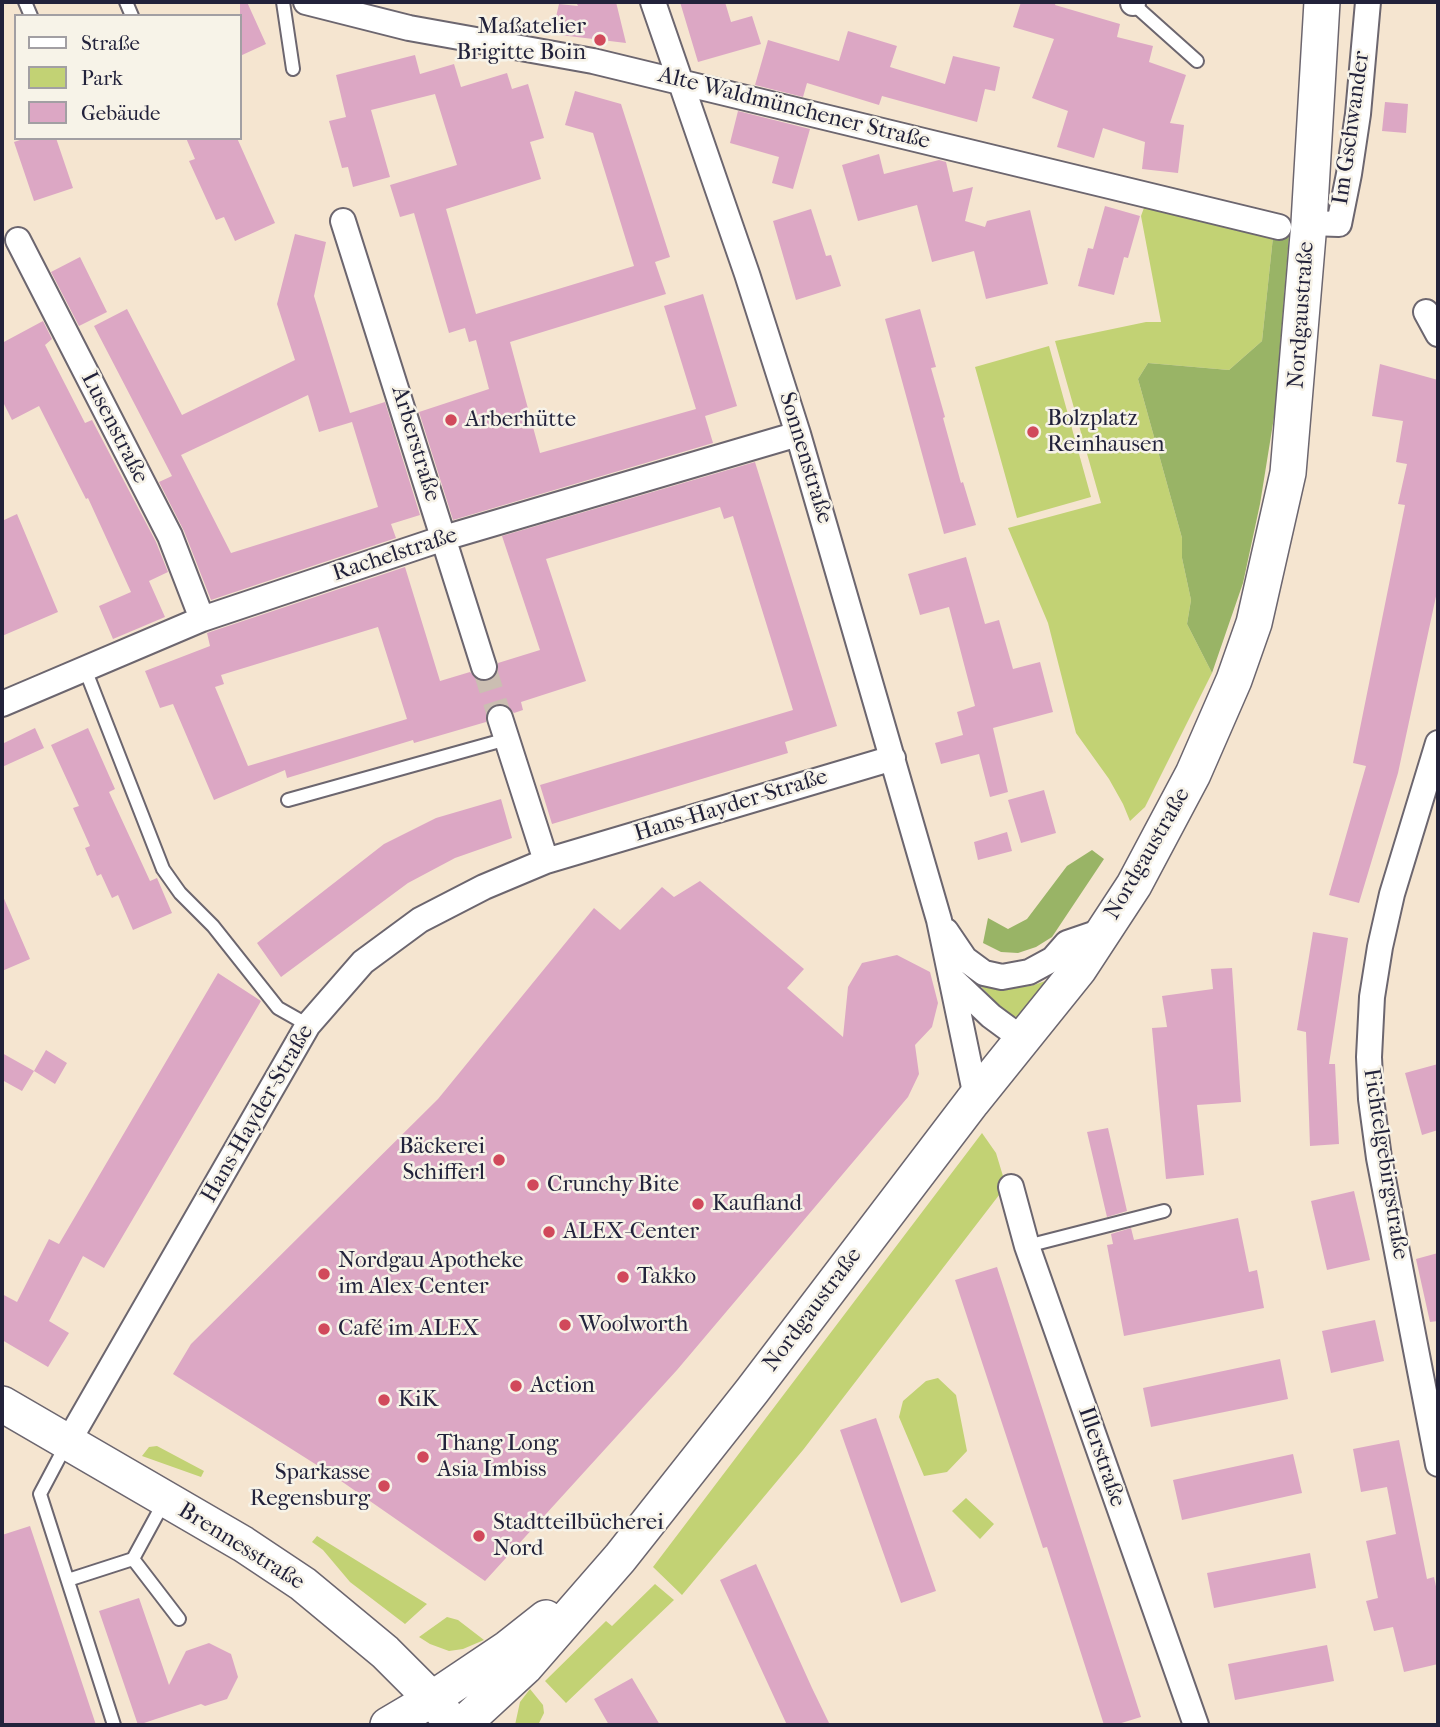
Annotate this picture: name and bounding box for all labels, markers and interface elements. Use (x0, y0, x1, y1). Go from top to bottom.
place label: Maßatelier Brigitte Boin (456, 13, 586, 67)
legend (14, 14, 242, 140)
text: Straße (81, 31, 140, 55)
marker: Maßatelier Brigitte Boin (592, 32, 608, 48)
street label: Im Gschwander (1328, 49, 1376, 207)
street label: Alte Waldmünchener Straße (655, 62, 933, 156)
text: Park (81, 66, 123, 90)
text: Gebäude (81, 101, 161, 125)
street label: Nordgaustraße (1283, 240, 1321, 390)
street label: Lusenstraße (74, 368, 154, 488)
street label: Arberstraße (384, 383, 446, 505)
street label: Sonnenstraße (772, 389, 838, 527)
place label: Bolzplatz Reinhausen (1047, 405, 1165, 459)
place label: Arberhütte (465, 406, 576, 434)
marker: Arberhütte (443, 412, 459, 428)
marker: Bolzplatz Reinhausen (1025, 424, 1041, 440)
street label: Rachelstraße (329, 522, 461, 588)
street label: Hans-Hayder-Straße (631, 763, 831, 849)
street label: Nordgaustraße (1099, 783, 1197, 925)
street label: Hans-Hayder-Straße (196, 1020, 320, 1208)
street label: Fichtelgebirgstraße (1356, 1067, 1414, 1261)
place label: Bäckerei Schifferl (399, 1133, 485, 1187)
marker: Bäckerei Schifferl (491, 1152, 507, 1168)
place label: Crunchy Bite (547, 1171, 679, 1199)
marker: Crunchy Bite (525, 1177, 541, 1193)
place label: Kaufland (712, 1190, 802, 1218)
marker: Kaufland (690, 1196, 706, 1212)
place label: ALEX-Center (563, 1218, 699, 1246)
marker: ALEX-Center (541, 1224, 557, 1240)
street label: Nordgaustraße (758, 1243, 868, 1377)
place label: Nordgau Apotheke im Alex-Center (338, 1247, 523, 1301)
place label: Takko (637, 1263, 696, 1291)
marker: Nordgau Apotheke im Alex-Center (316, 1266, 332, 1282)
marker: Takko (615, 1269, 631, 1285)
place label: Woolworth (579, 1311, 688, 1339)
place label: Café im ALEX (338, 1315, 479, 1343)
marker: Woolworth (557, 1317, 573, 1333)
marker: Café im ALEX (316, 1321, 332, 1337)
place label: Action (530, 1372, 595, 1400)
marker: Action (508, 1378, 524, 1394)
place label: KiK (398, 1386, 438, 1414)
marker: KiK (376, 1392, 392, 1408)
street label: Illerstraße (1071, 1403, 1131, 1511)
place label: Thang Long Asia Imbiss (437, 1430, 558, 1484)
marker: Thang Long Asia Imbiss (415, 1449, 431, 1465)
place label: Sparkasse Regensburg (250, 1459, 370, 1513)
marker: Sparkasse Regensburg (376, 1478, 392, 1494)
street label: Brennesstraße (173, 1497, 309, 1597)
place label: Stadtteilbücherei Nord (493, 1509, 664, 1563)
marker: Stadtteilbücherei Nord (471, 1528, 487, 1544)

